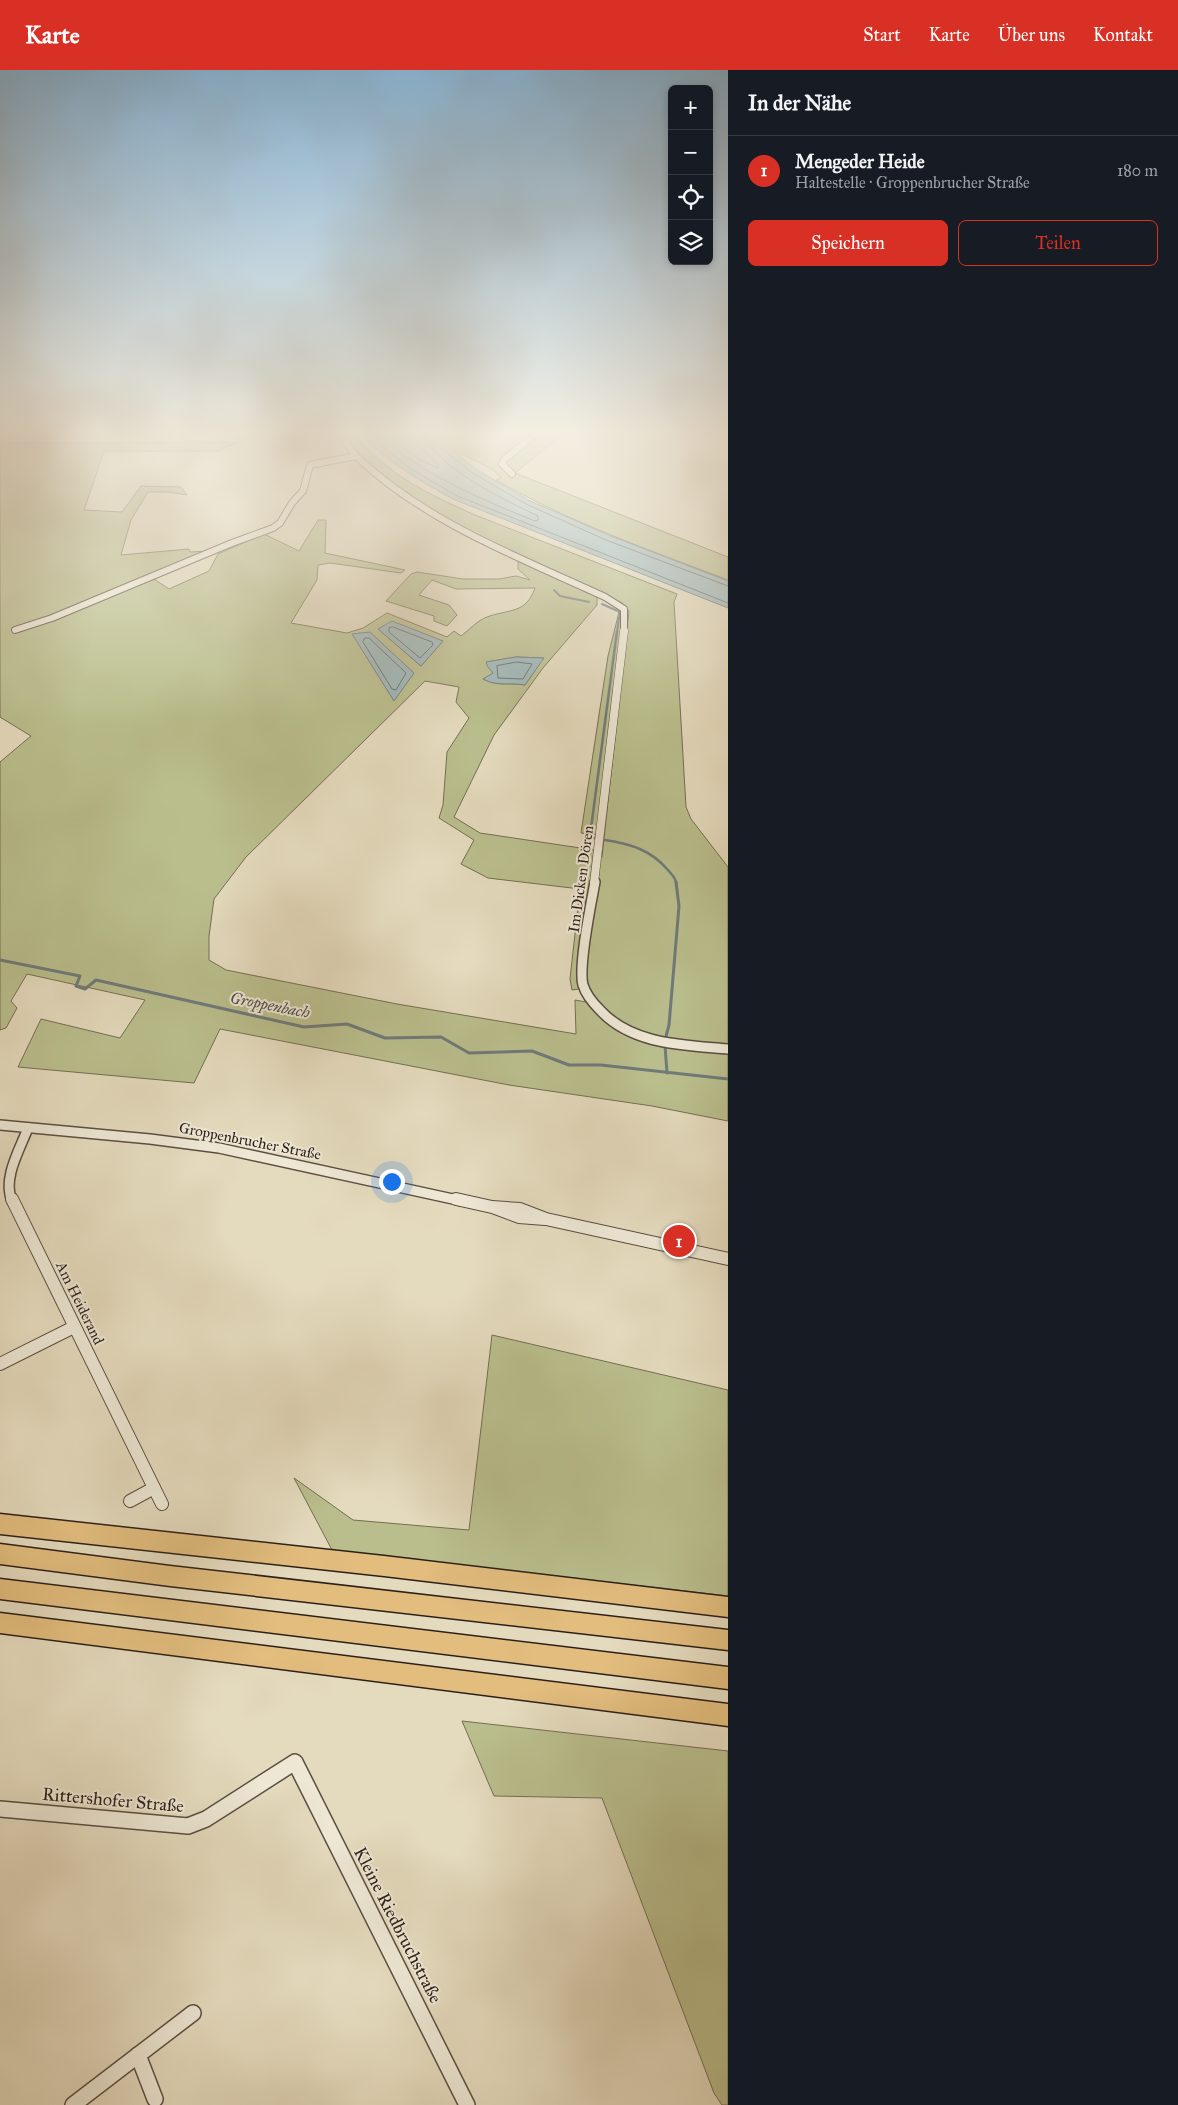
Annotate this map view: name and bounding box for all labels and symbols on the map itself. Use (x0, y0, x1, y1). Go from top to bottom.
street label: Im Dicken Dören (565, 824, 597, 934)
water label: Groppenbach (228, 988, 312, 1023)
street label: Groppenbrucher Straße (178, 1118, 322, 1164)
your location (379, 1169, 405, 1195)
pin: 1 (663, 1222, 695, 1260)
street label: Am Heiderand (52, 1258, 108, 1348)
street label: Rittershofer Straße (41, 1783, 185, 1817)
street label: Kleine Riedbruchstraße (349, 1843, 447, 2007)

